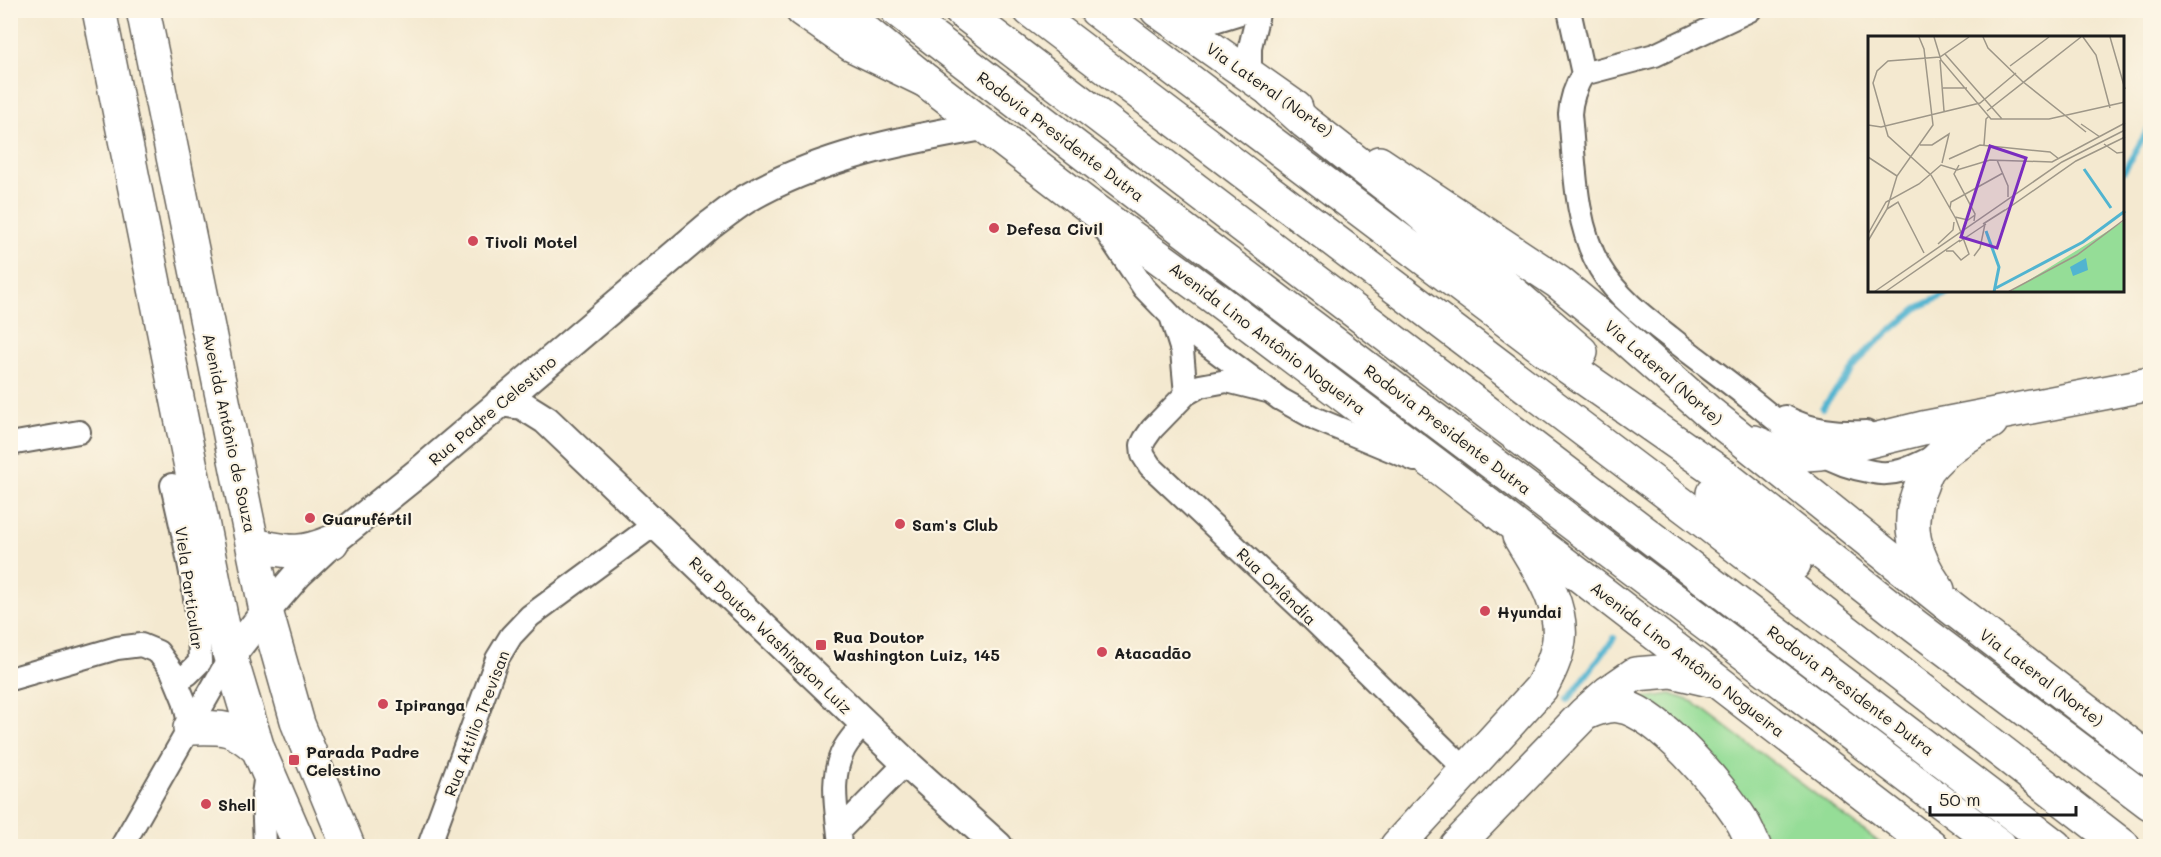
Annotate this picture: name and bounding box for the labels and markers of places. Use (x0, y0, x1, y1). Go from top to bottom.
place label: Defesa Civil (1006, 218, 1103, 239)
marker: Defesa Civil (987, 221, 1001, 235)
place label: Tivoli Motel (485, 231, 577, 252)
marker: Tivoli Motel (466, 234, 480, 248)
place label: Guarufértil (322, 508, 412, 529)
marker: Guarufértil (303, 511, 317, 525)
place label: Sam's Club (912, 514, 998, 535)
marker: Sam's Club (893, 517, 907, 531)
place label: Hyundai (1497, 601, 1562, 622)
marker: Hyundai (1478, 604, 1492, 618)
place label: Rua Doutor Washington Luiz, 145 (833, 626, 1000, 665)
marker: Rua Doutor Washington Luiz, 145 (814, 638, 828, 652)
place label: Atacadão (1114, 642, 1191, 663)
marker: Atacadão (1095, 645, 1109, 659)
place label: Ipiranga (395, 694, 466, 715)
marker: Ipiranga (376, 697, 390, 711)
place label: Parada Padre Celestino (306, 741, 419, 780)
marker: Parada Padre Celestino (287, 753, 301, 767)
place label: Shell (218, 794, 256, 815)
marker: Shell (199, 797, 213, 811)

